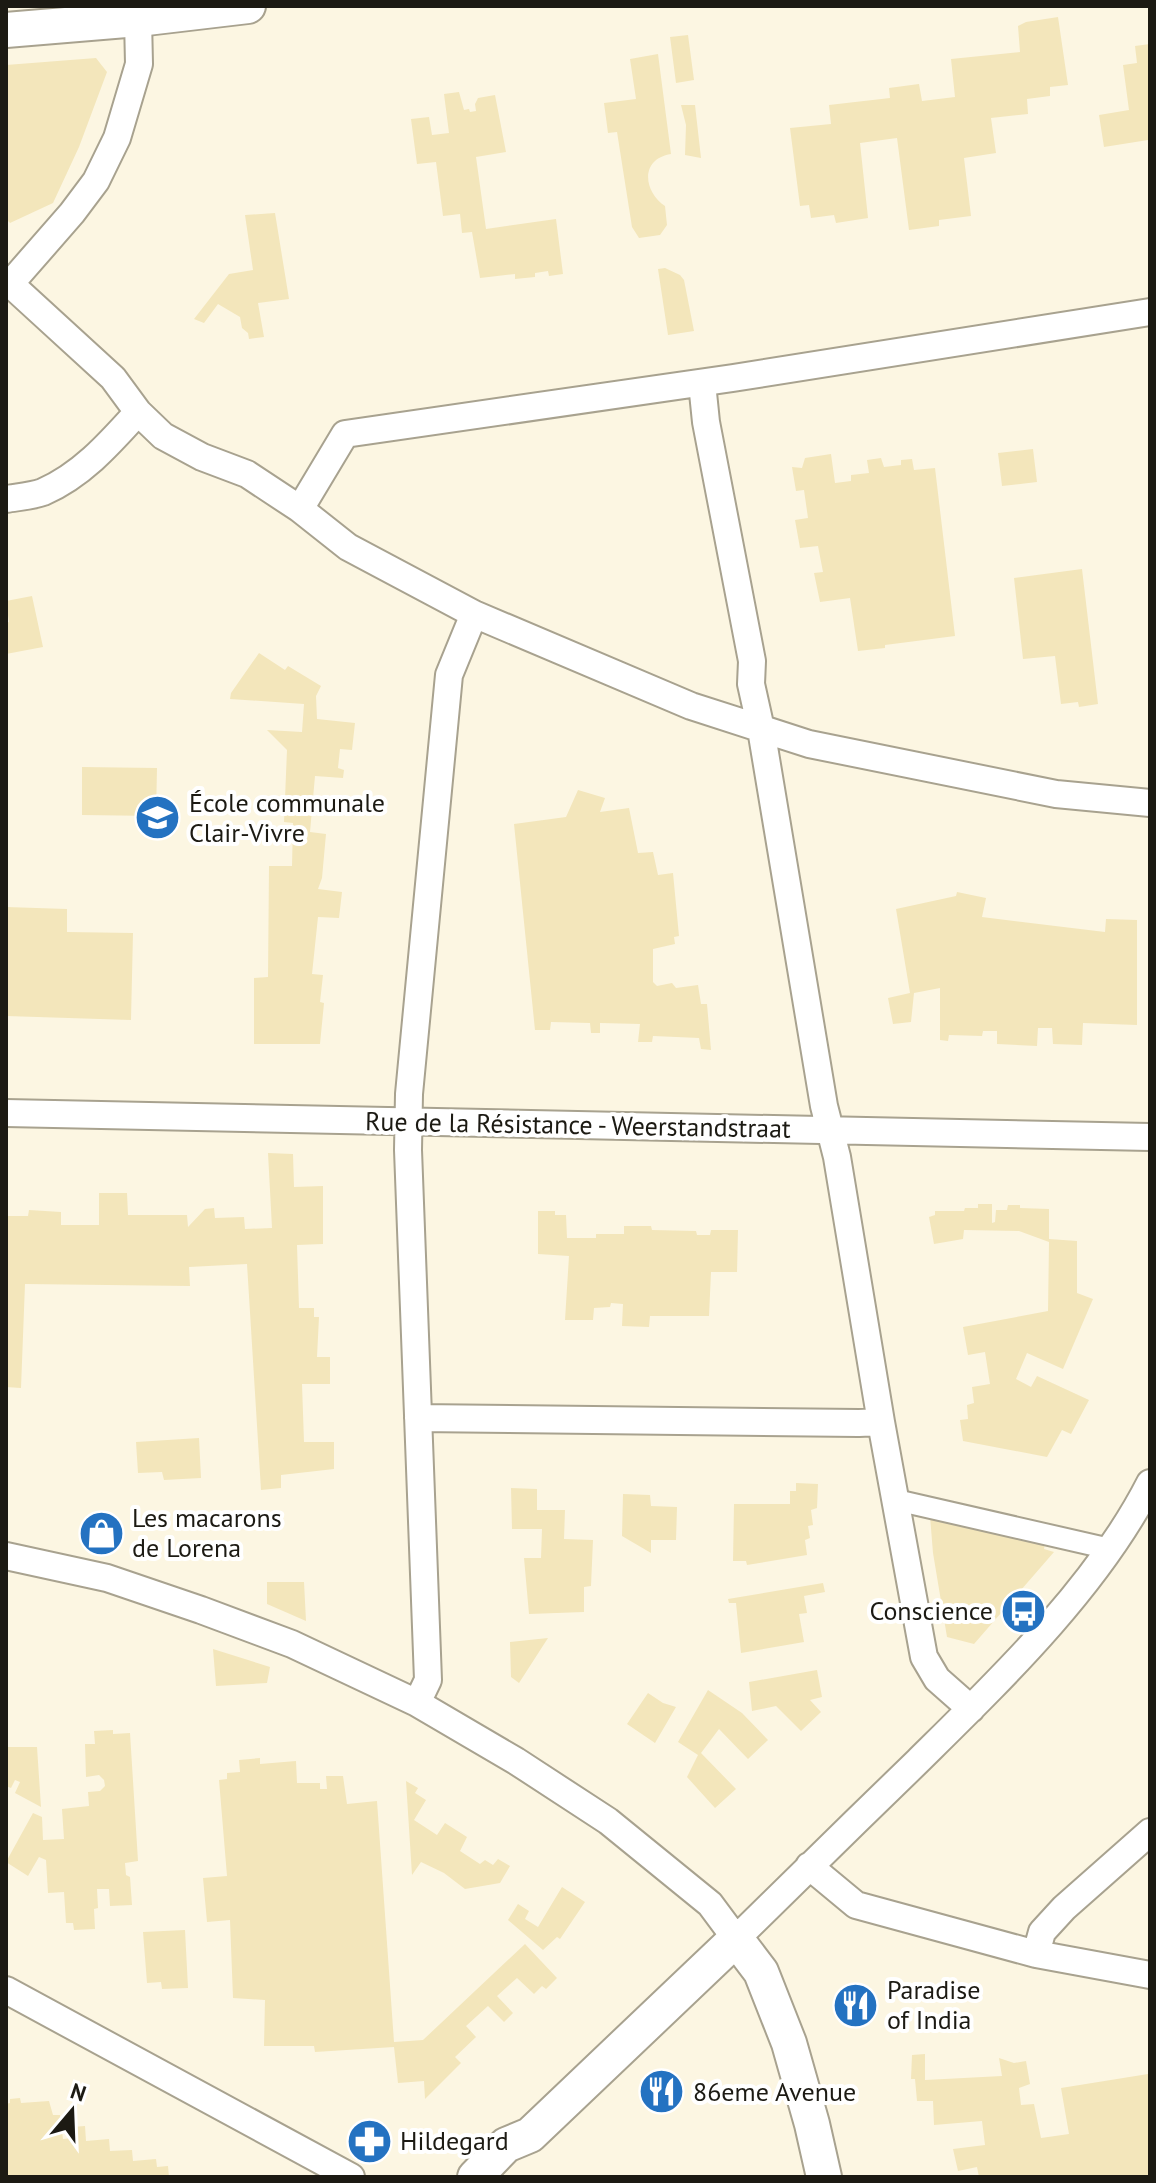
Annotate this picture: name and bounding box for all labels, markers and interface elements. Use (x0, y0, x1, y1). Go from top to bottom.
place label: École communale Clair-Vivre (189, 786, 385, 849)
school or university icon: École communale Clair-Vivre (134, 794, 182, 842)
street label: Rue de la Résistance - Weerstandstraat (365, 1104, 791, 1145)
place label: Les macarons de Lorena (132, 1501, 282, 1564)
shop icon: Les macarons de Lorena (77, 1509, 125, 1557)
bus stop icon: Conscience (1000, 1587, 1048, 1635)
place label: Conscience (869, 1594, 993, 1627)
place label: Paradise of India (887, 1973, 980, 2036)
restaurant icon: Paradise of India (832, 1981, 880, 2029)
restaurant icon: 86eme Avenue (638, 2068, 686, 2116)
north arrow (32, 2071, 112, 2151)
place label: 86eme Avenue (693, 2075, 856, 2108)
text: N (67, 2076, 90, 2108)
pharmacy icon: Hildegard (345, 2117, 393, 2165)
place label: Hildegard (400, 2124, 509, 2157)

